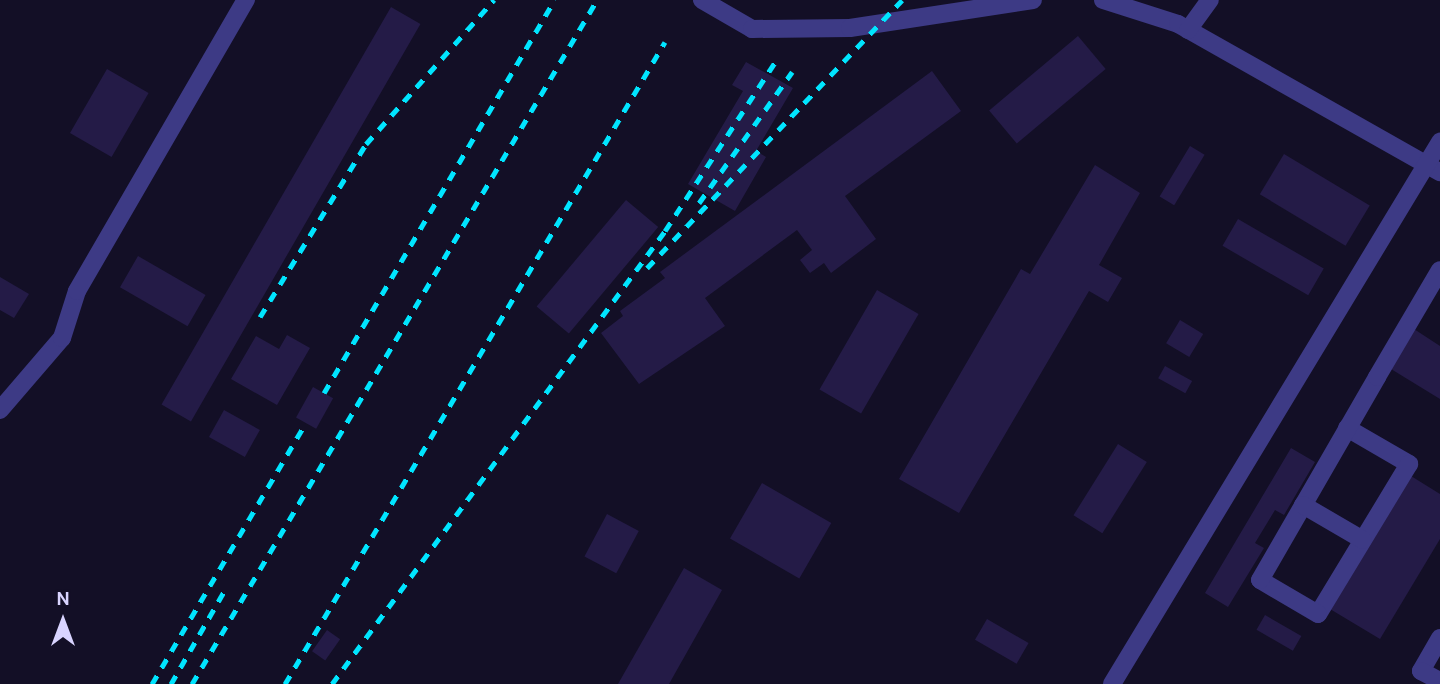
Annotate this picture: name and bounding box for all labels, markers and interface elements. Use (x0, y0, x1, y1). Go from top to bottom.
north arrow (28, 586, 98, 656)
text: N (56, 588, 70, 612)

